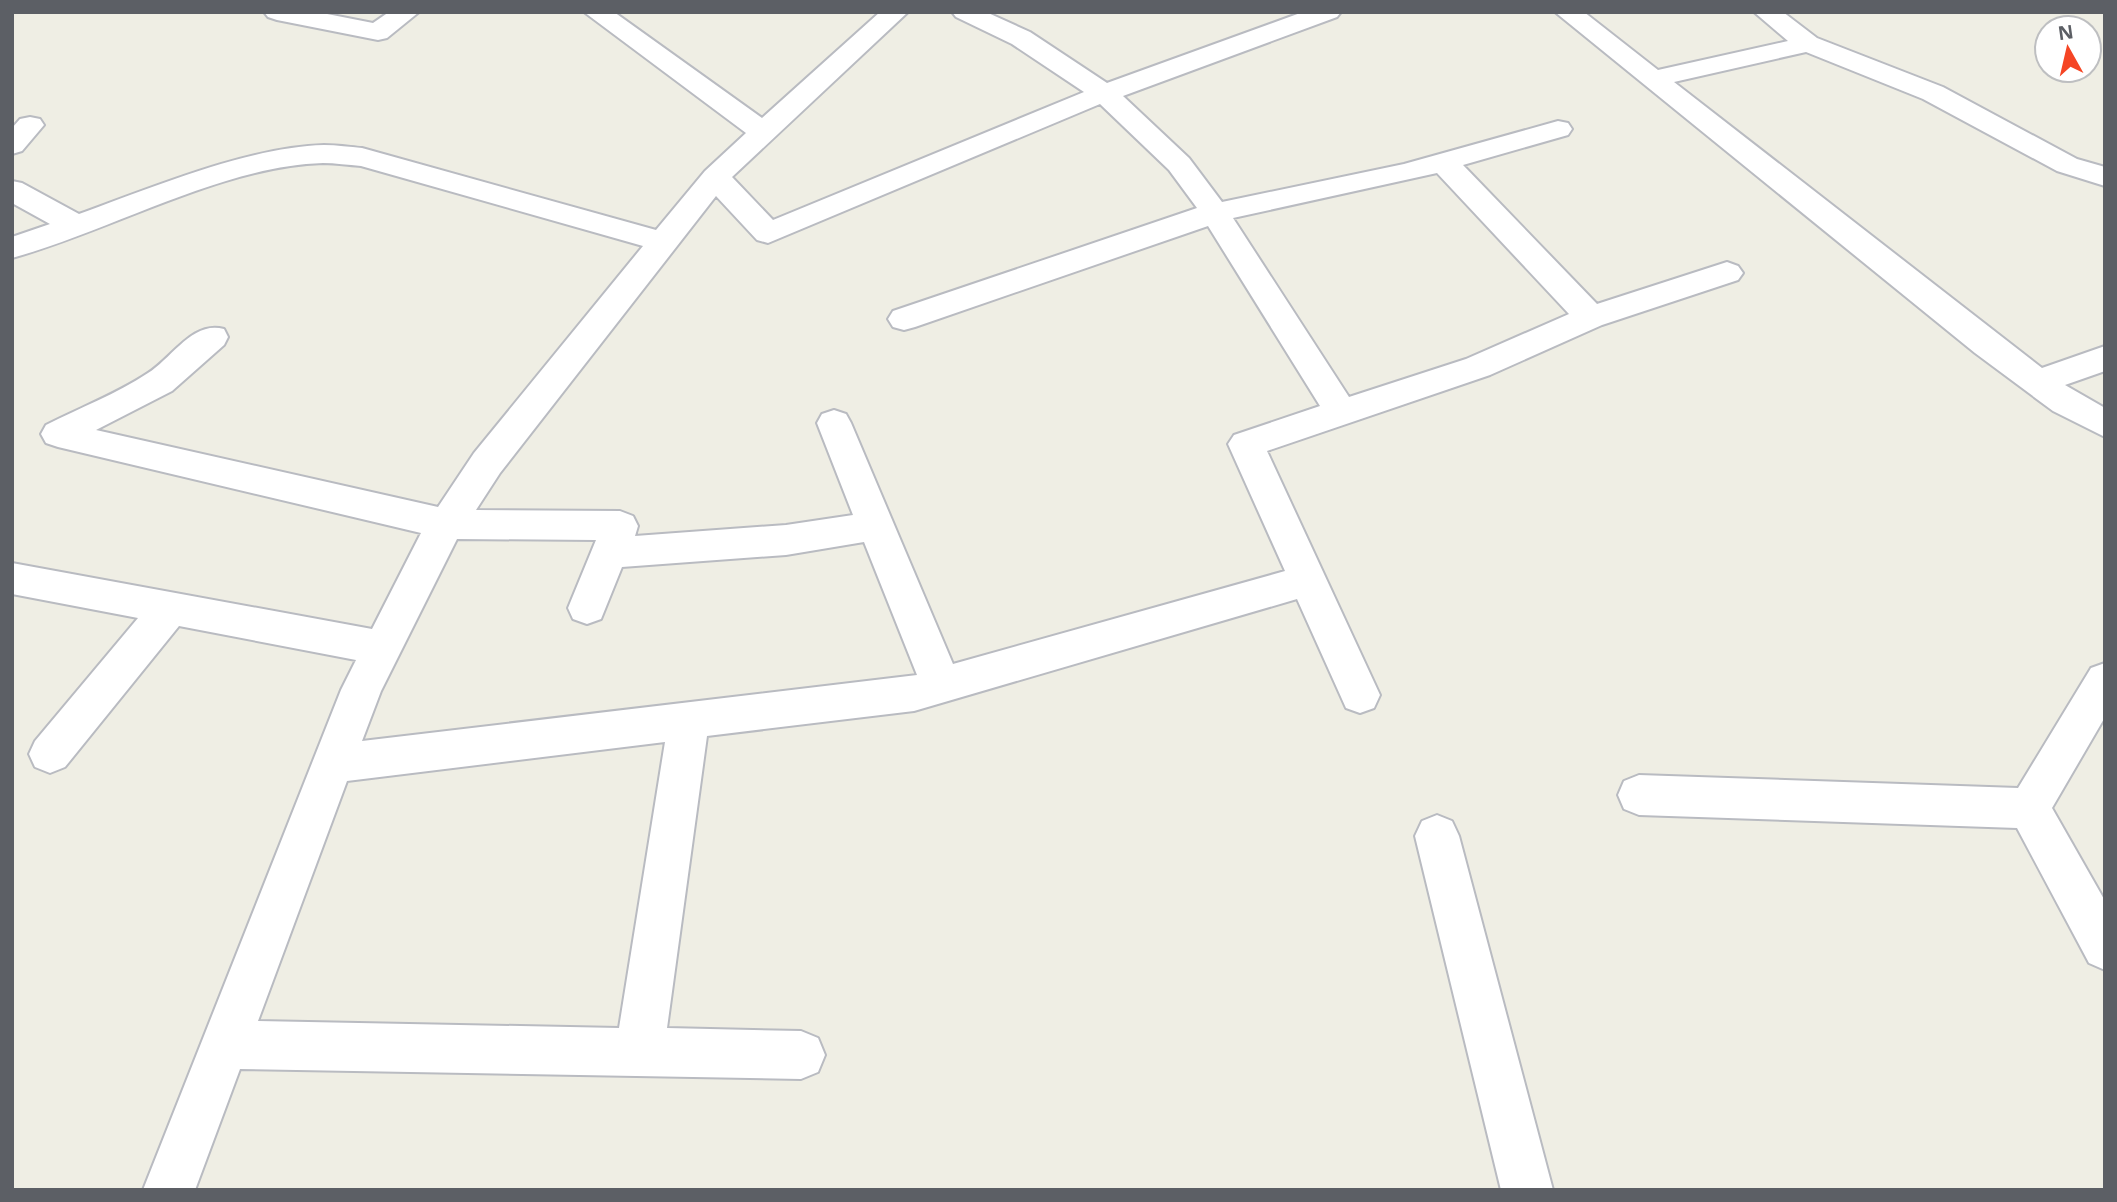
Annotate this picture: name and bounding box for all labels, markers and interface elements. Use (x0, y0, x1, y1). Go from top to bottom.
north arrow (2033, 14, 2103, 84)
text: N (2056, 18, 2075, 46)

